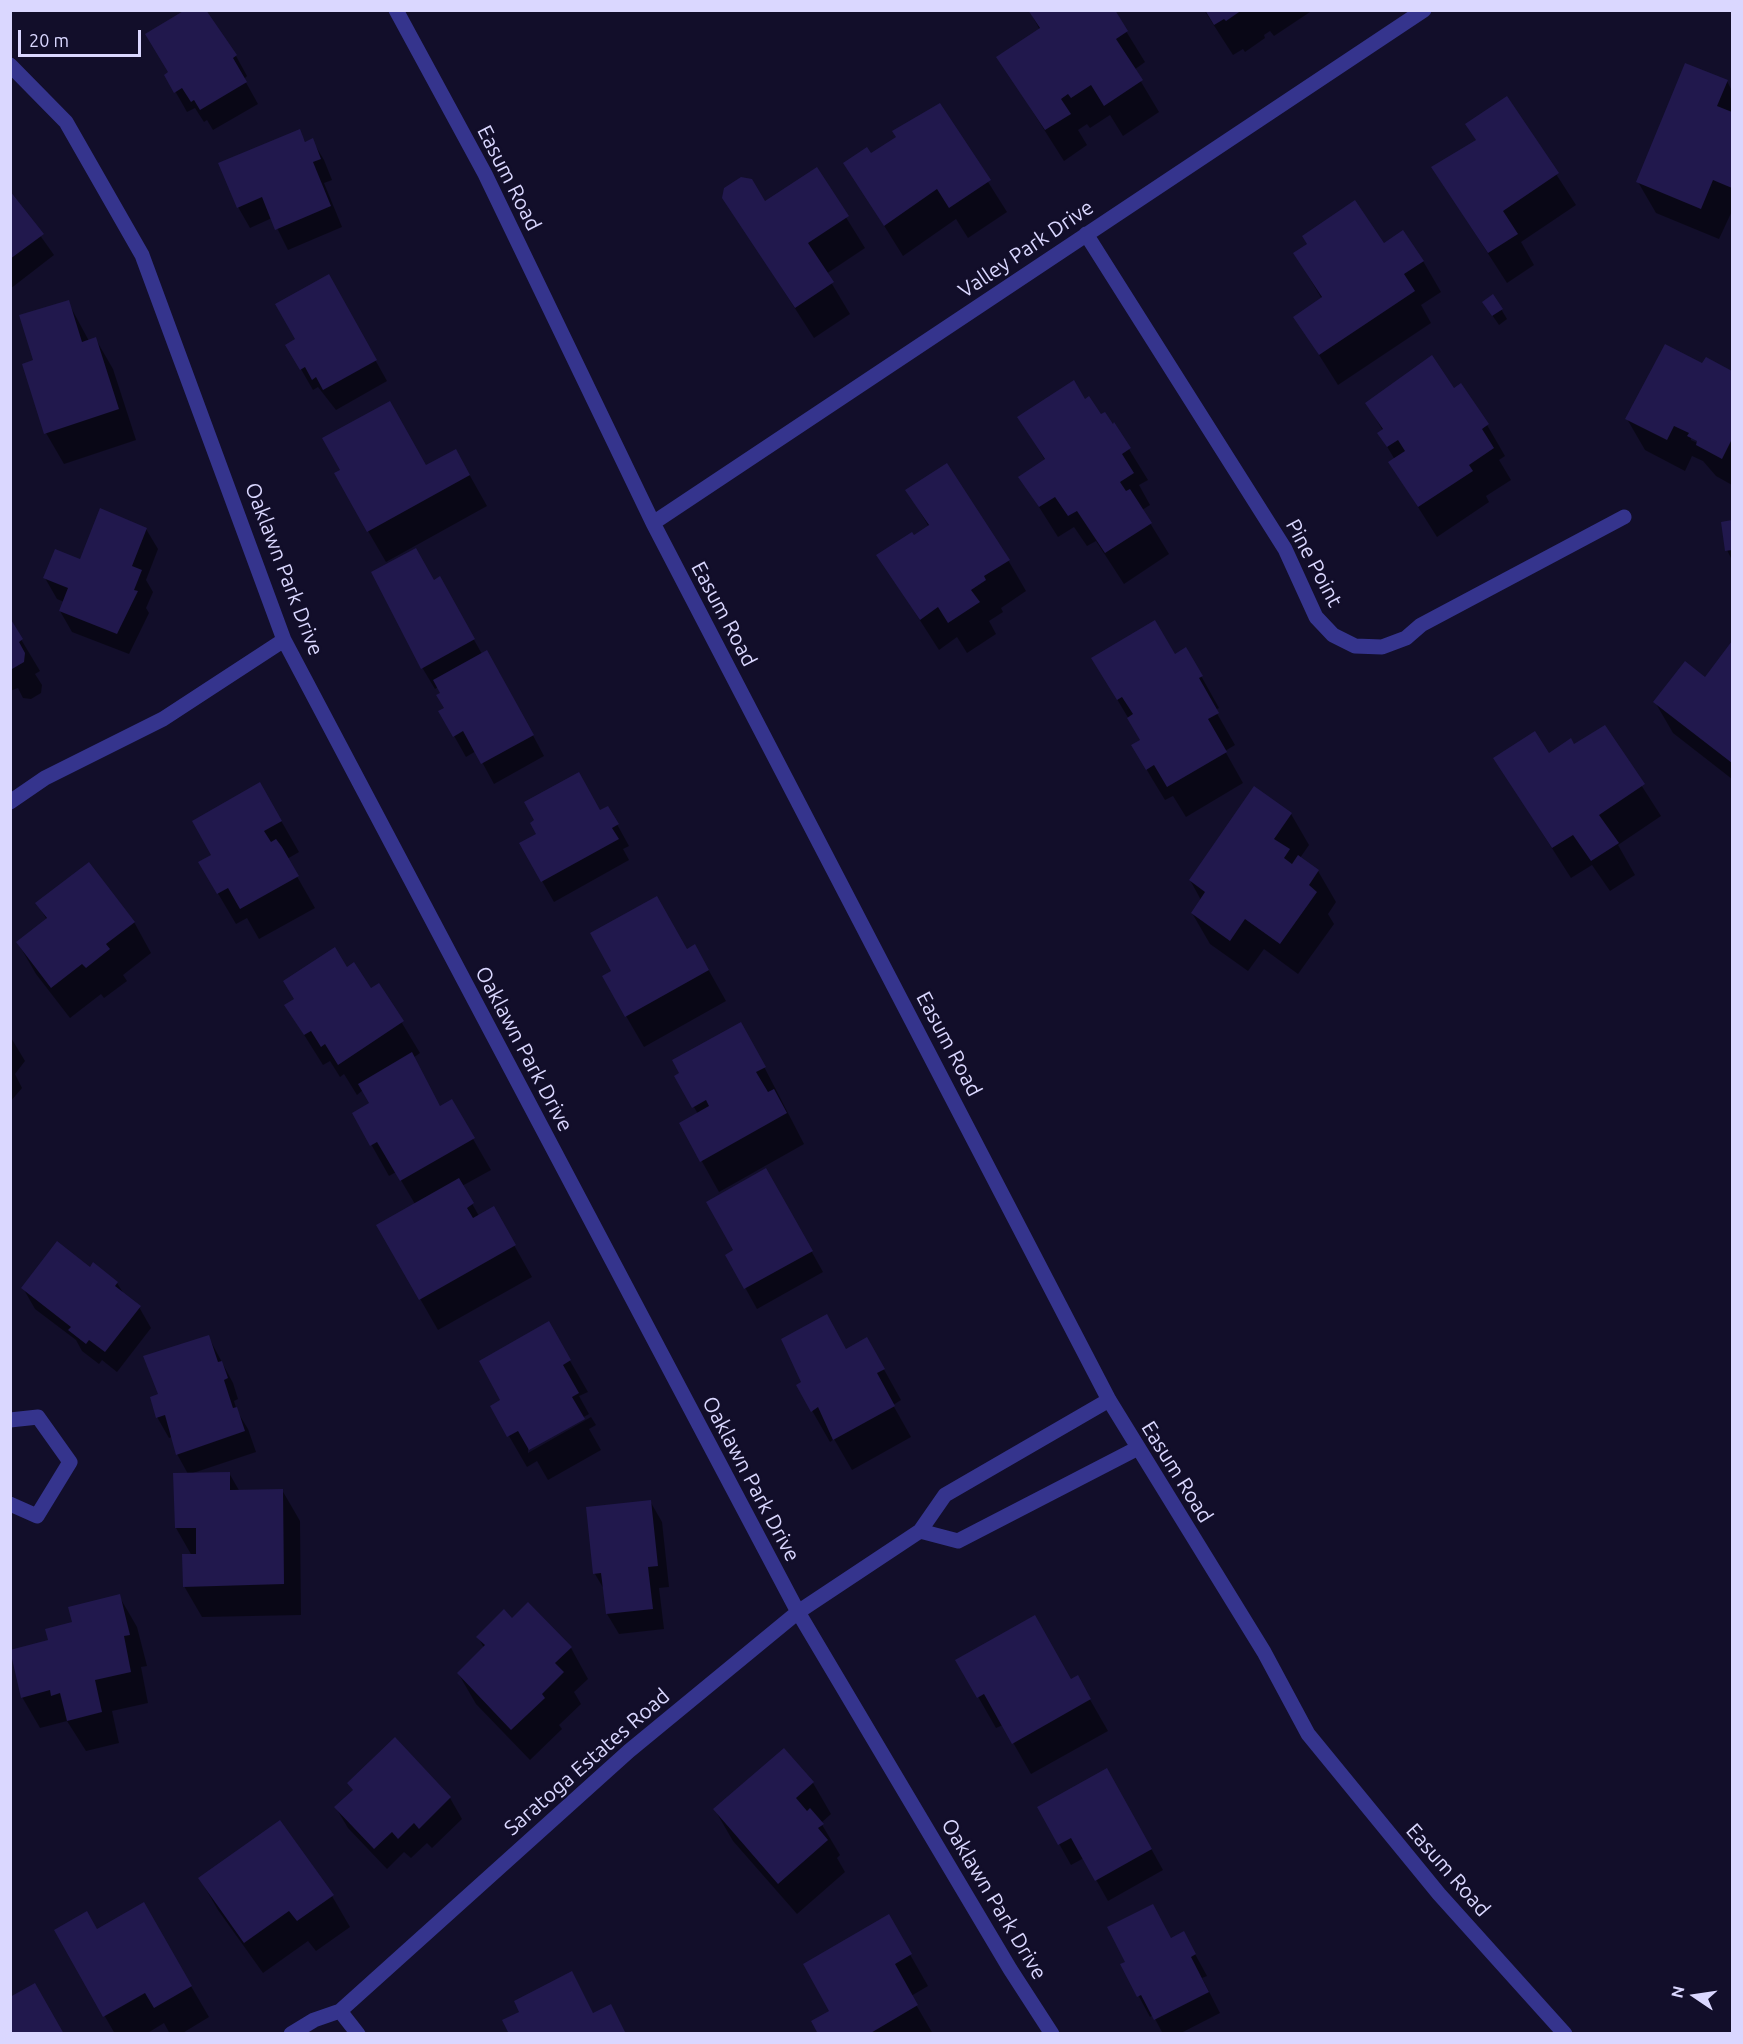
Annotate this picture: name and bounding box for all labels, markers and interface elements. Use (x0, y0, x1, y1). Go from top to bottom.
scale bar (21, 18, 144, 56)
text: 20 m (29, 30, 69, 50)
street label: Easum Road (472, 121, 546, 235)
street label: Valley Park Drive (954, 195, 1098, 303)
street label: Oaklawn Park Drive (239, 479, 329, 659)
street label: Pine Point (1280, 515, 1348, 611)
street label: Easum Road (686, 557, 762, 671)
street label: Oaklawn Park Drive (470, 962, 578, 1136)
street label: Easum Road (911, 987, 987, 1101)
street label: Oaklawn Park Drive (697, 1392, 805, 1566)
street label: Easum Road (1136, 1417, 1218, 1527)
street label: Saratoga Estates Road (499, 1683, 675, 1841)
street label: Oaklawn Park Drive (936, 1814, 1052, 1984)
street label: Easum Road (1401, 1818, 1495, 1922)
north arrow (1665, 1966, 1725, 2026)
text: N (1667, 1984, 1688, 2000)

